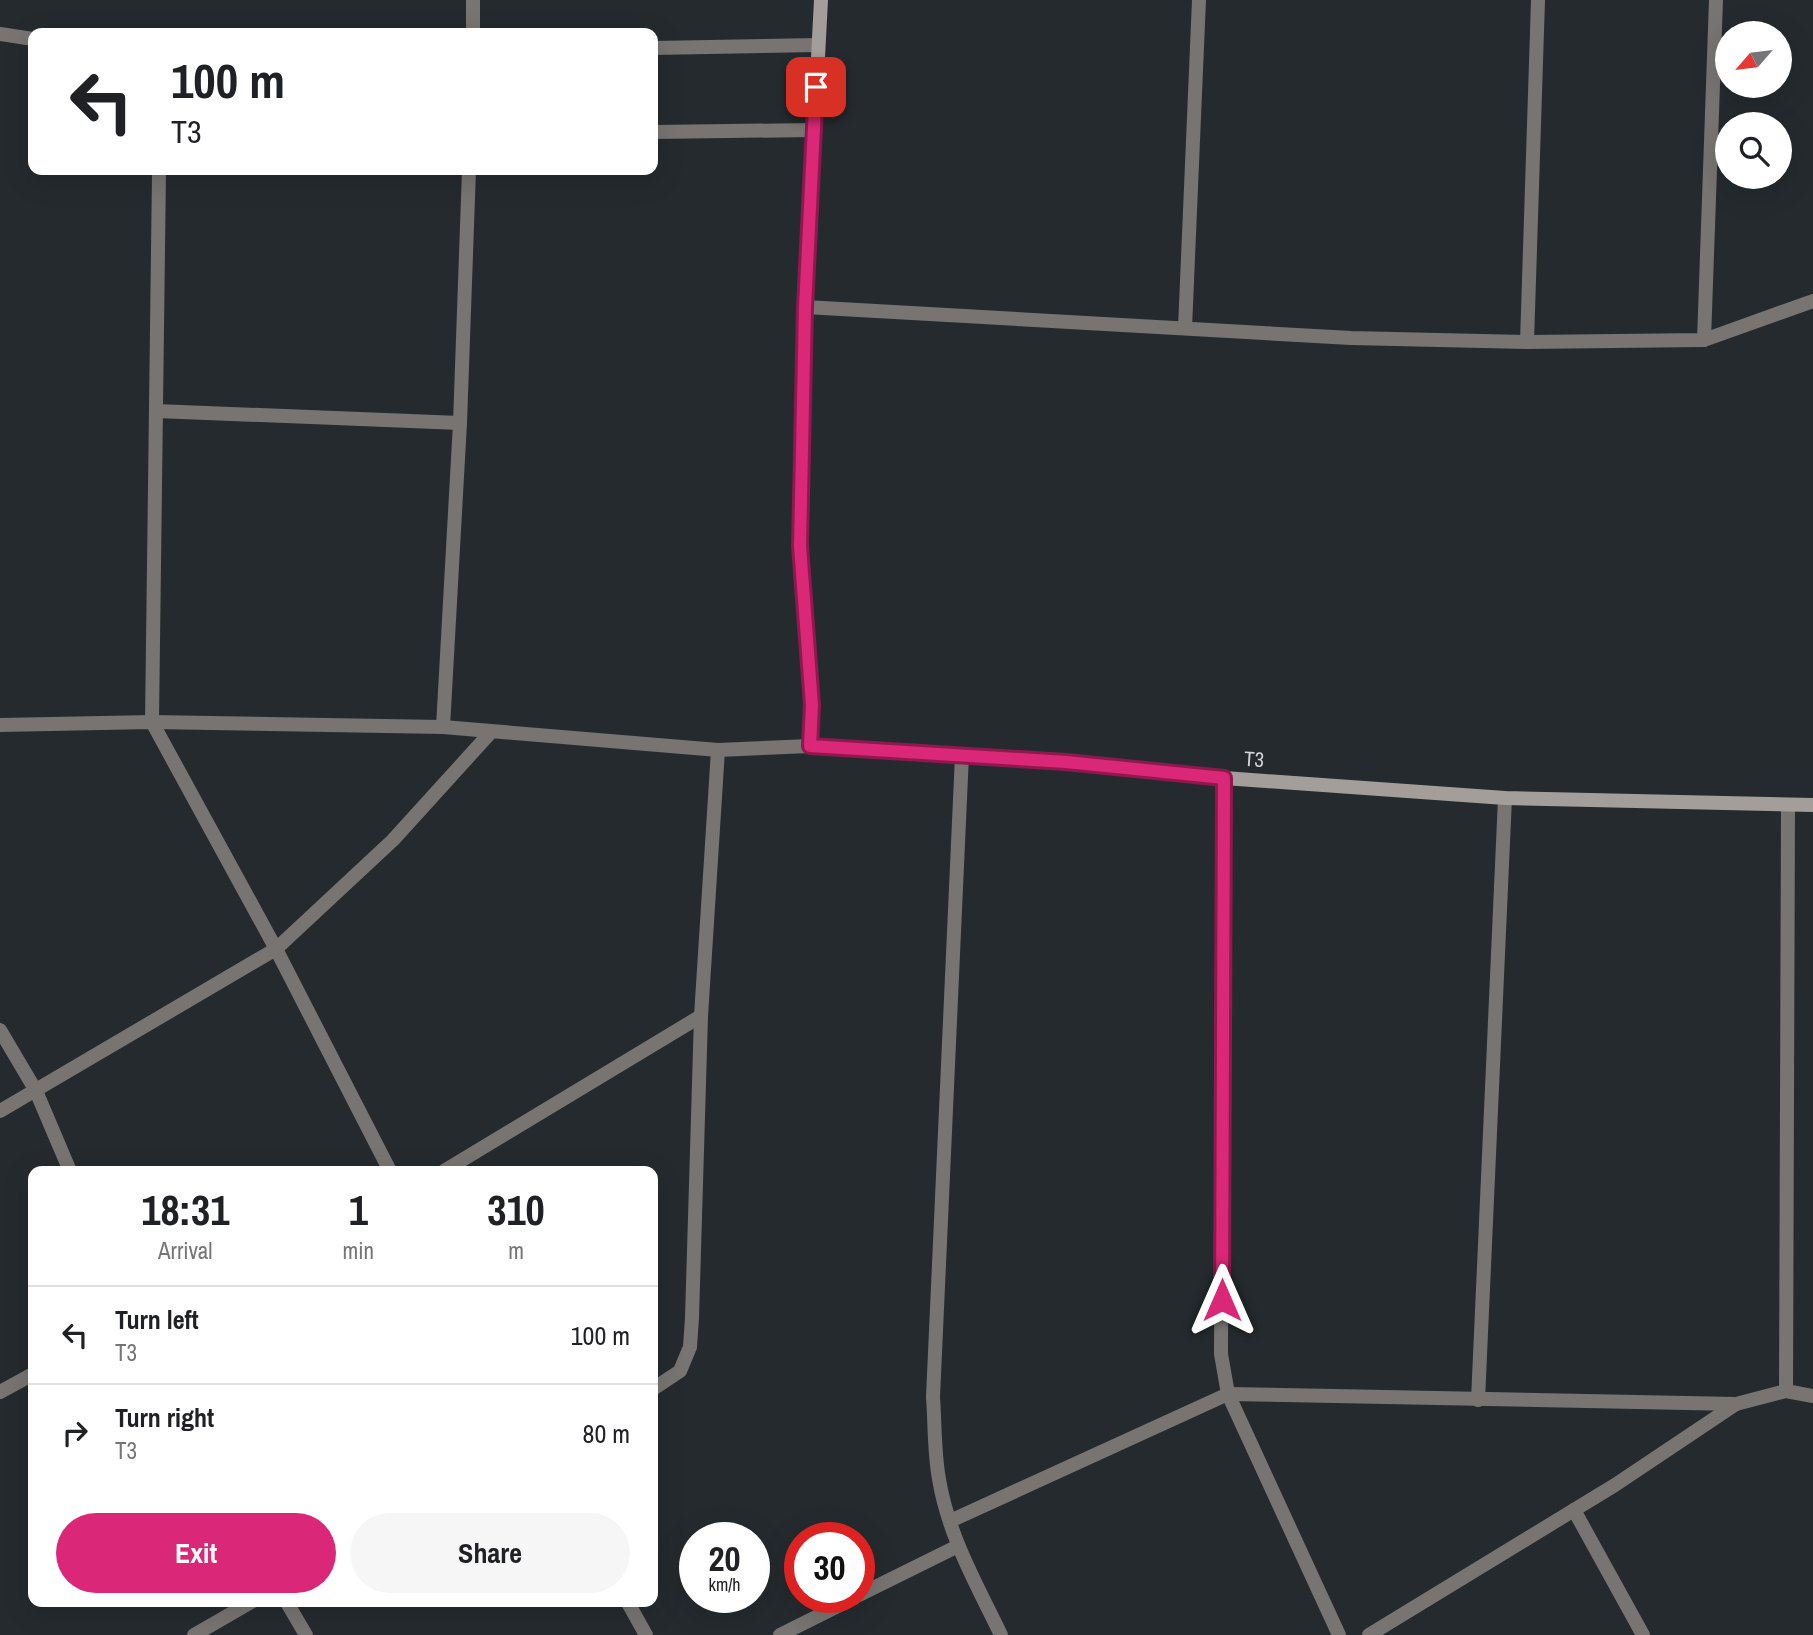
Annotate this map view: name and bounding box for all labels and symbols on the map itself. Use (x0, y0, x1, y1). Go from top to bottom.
north arrow (1715, 21, 1792, 98)
pin (786, 57, 846, 117)
street label: T3 (1243, 744, 1265, 774)
position arrow (1185, 1263, 1259, 1337)
speed limit sign: 30 (784, 1522, 875, 1613)

